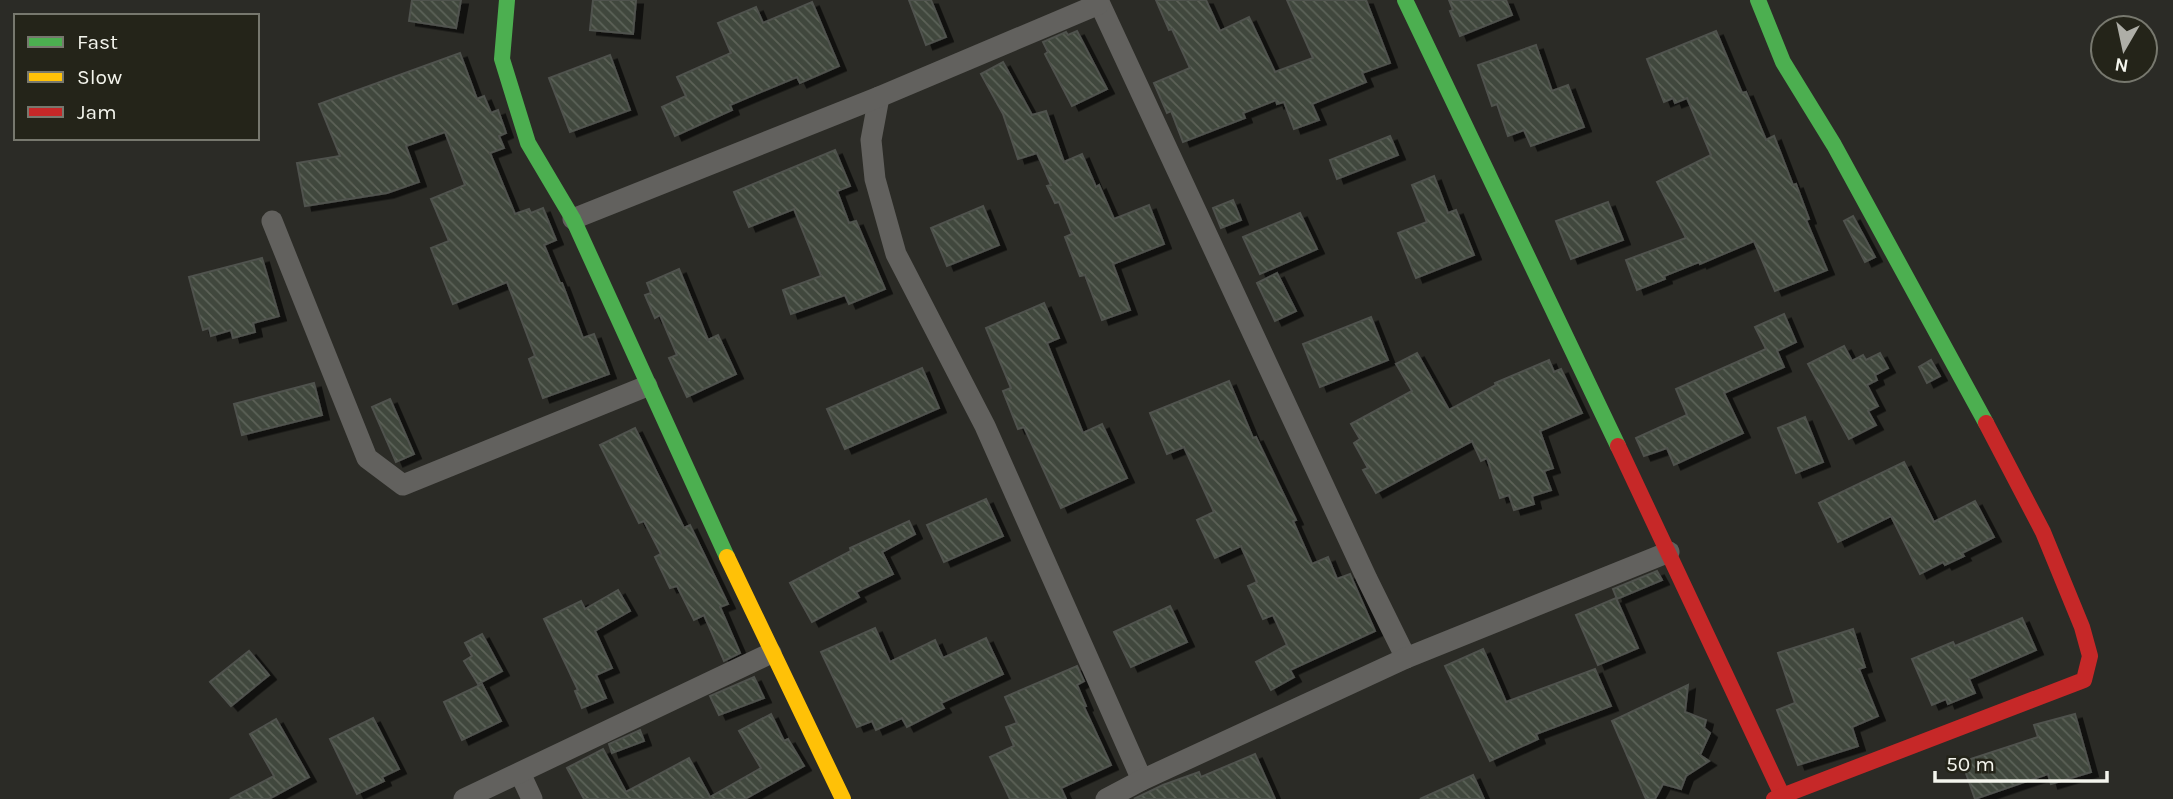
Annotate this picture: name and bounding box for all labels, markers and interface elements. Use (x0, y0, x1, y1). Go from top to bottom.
legend (14, 14, 259, 140)
north arrow (2089, 14, 2159, 84)
text: Fast (77, 30, 118, 54)
text: N (2113, 53, 2130, 77)
text: Slow (77, 65, 122, 89)
text: Jam (77, 100, 117, 124)
scale bar (1935, 740, 2106, 784)
text: 50 m (1946, 752, 1995, 776)

